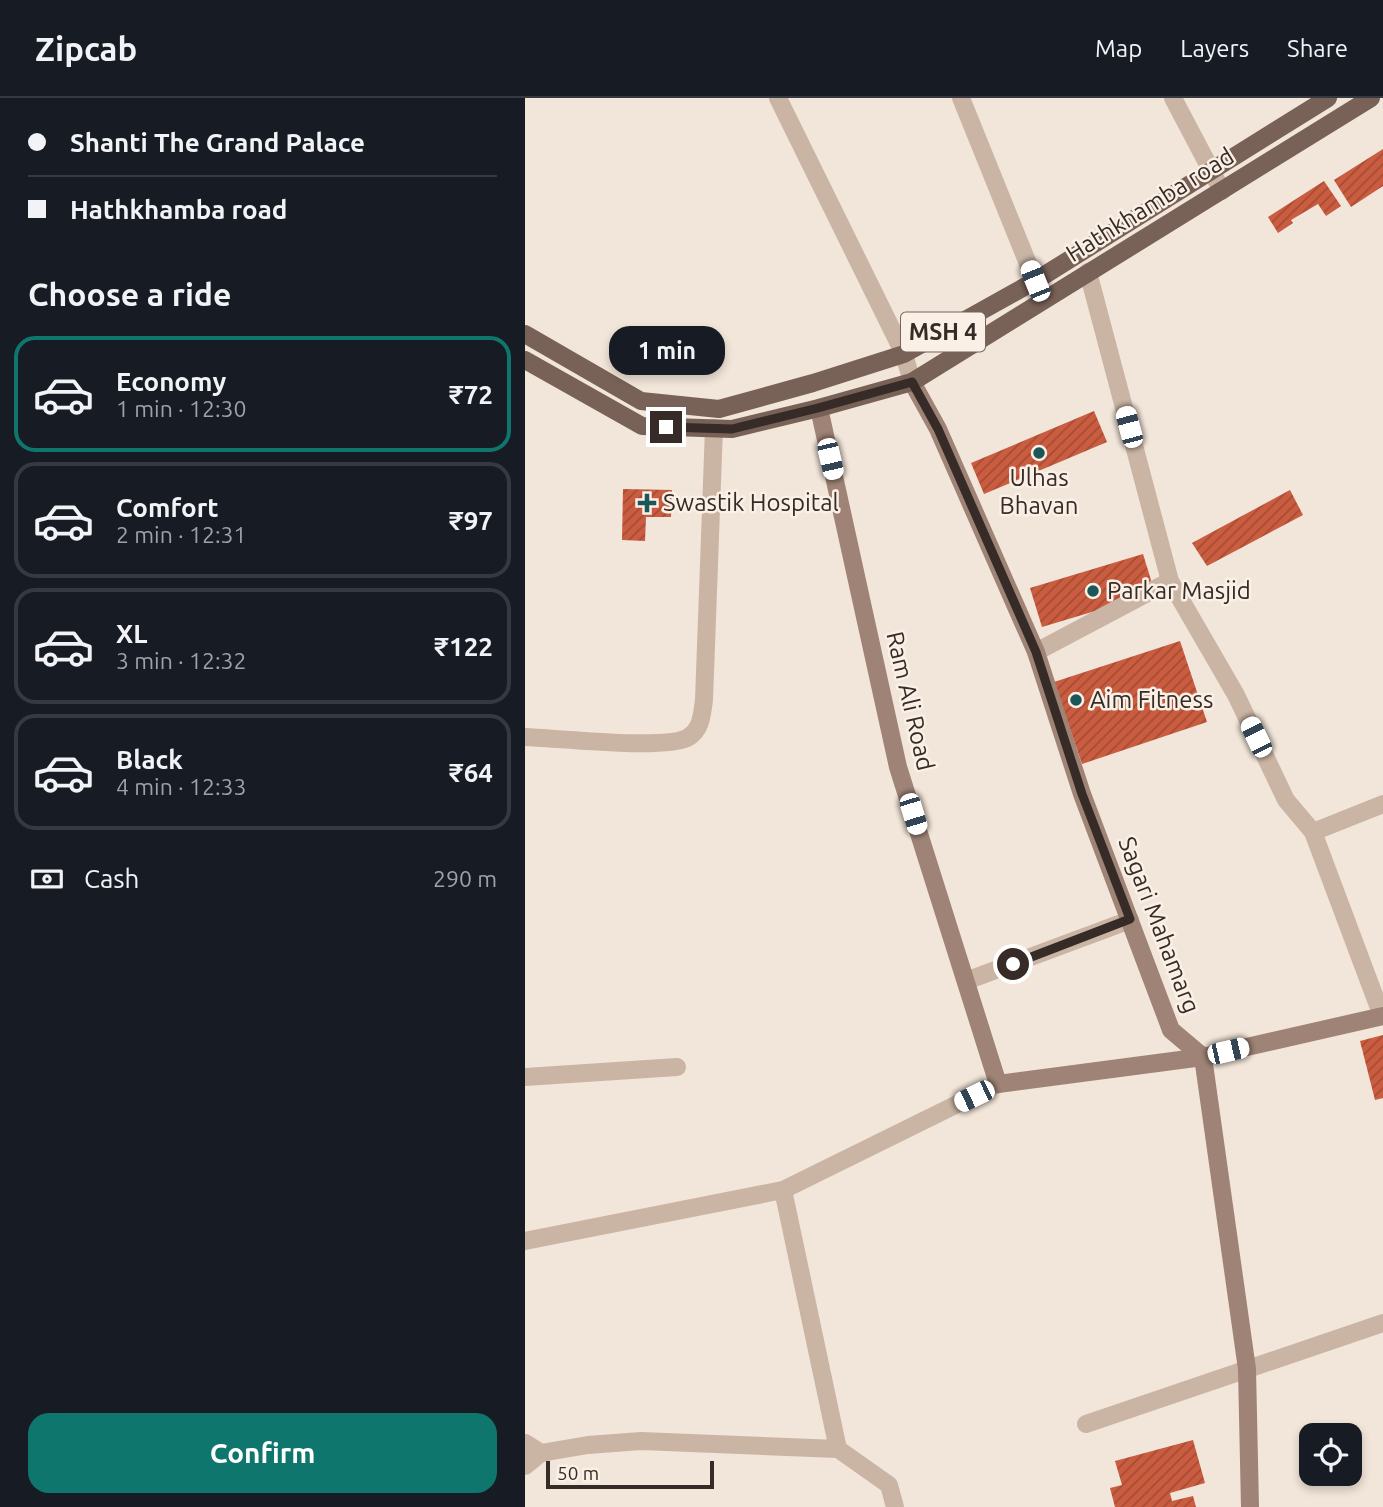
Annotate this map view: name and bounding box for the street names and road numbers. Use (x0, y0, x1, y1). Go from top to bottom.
street label: Hathkhamba road (1061, 142, 1238, 267)
road number: MSH 4 (901, 313, 985, 352)
street label: Ram Ali Road (881, 629, 940, 773)
street label: Sagari Mahamarg (1113, 833, 1206, 1017)

